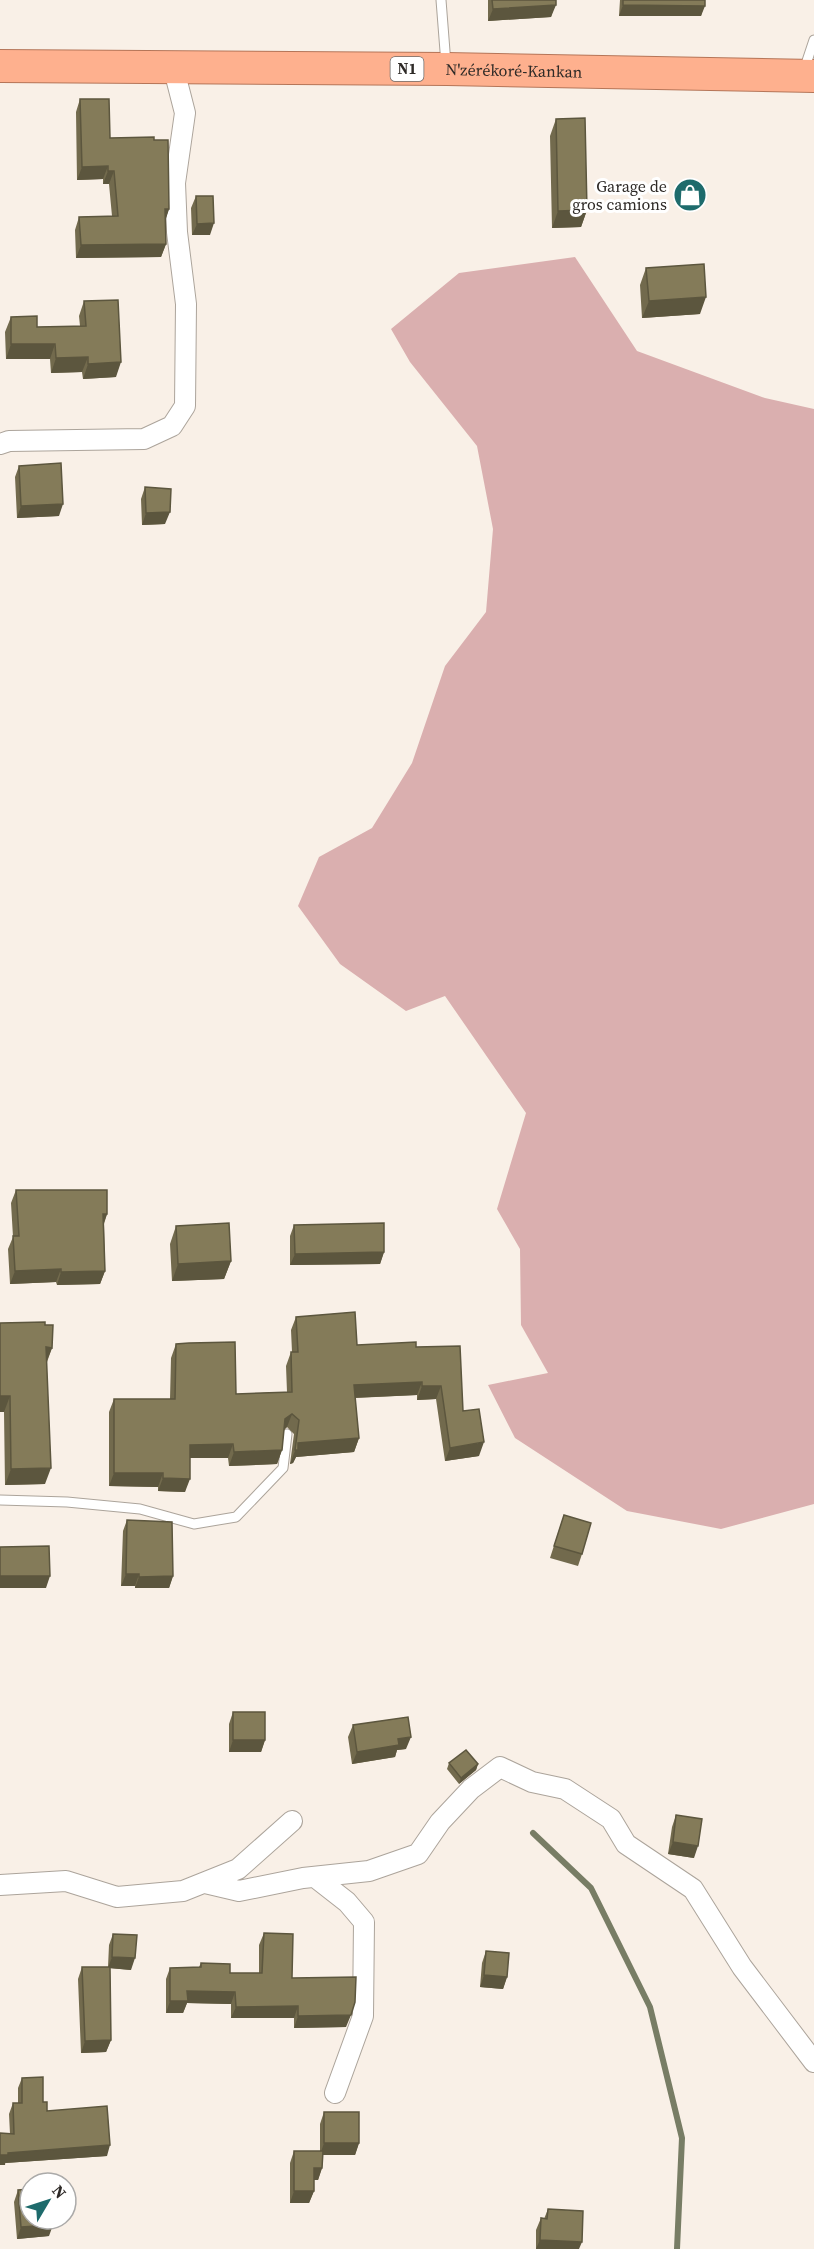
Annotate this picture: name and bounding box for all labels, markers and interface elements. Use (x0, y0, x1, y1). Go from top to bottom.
road number: N1 (390, 57, 424, 81)
street label: N'zérékoré-Kankan (445, 58, 583, 83)
place label: Garage de gros camions (572, 175, 667, 215)
shop icon: Garage de gros camions (672, 177, 708, 213)
north arrow (18, 2171, 78, 2231)
text: N (47, 2180, 72, 2203)

